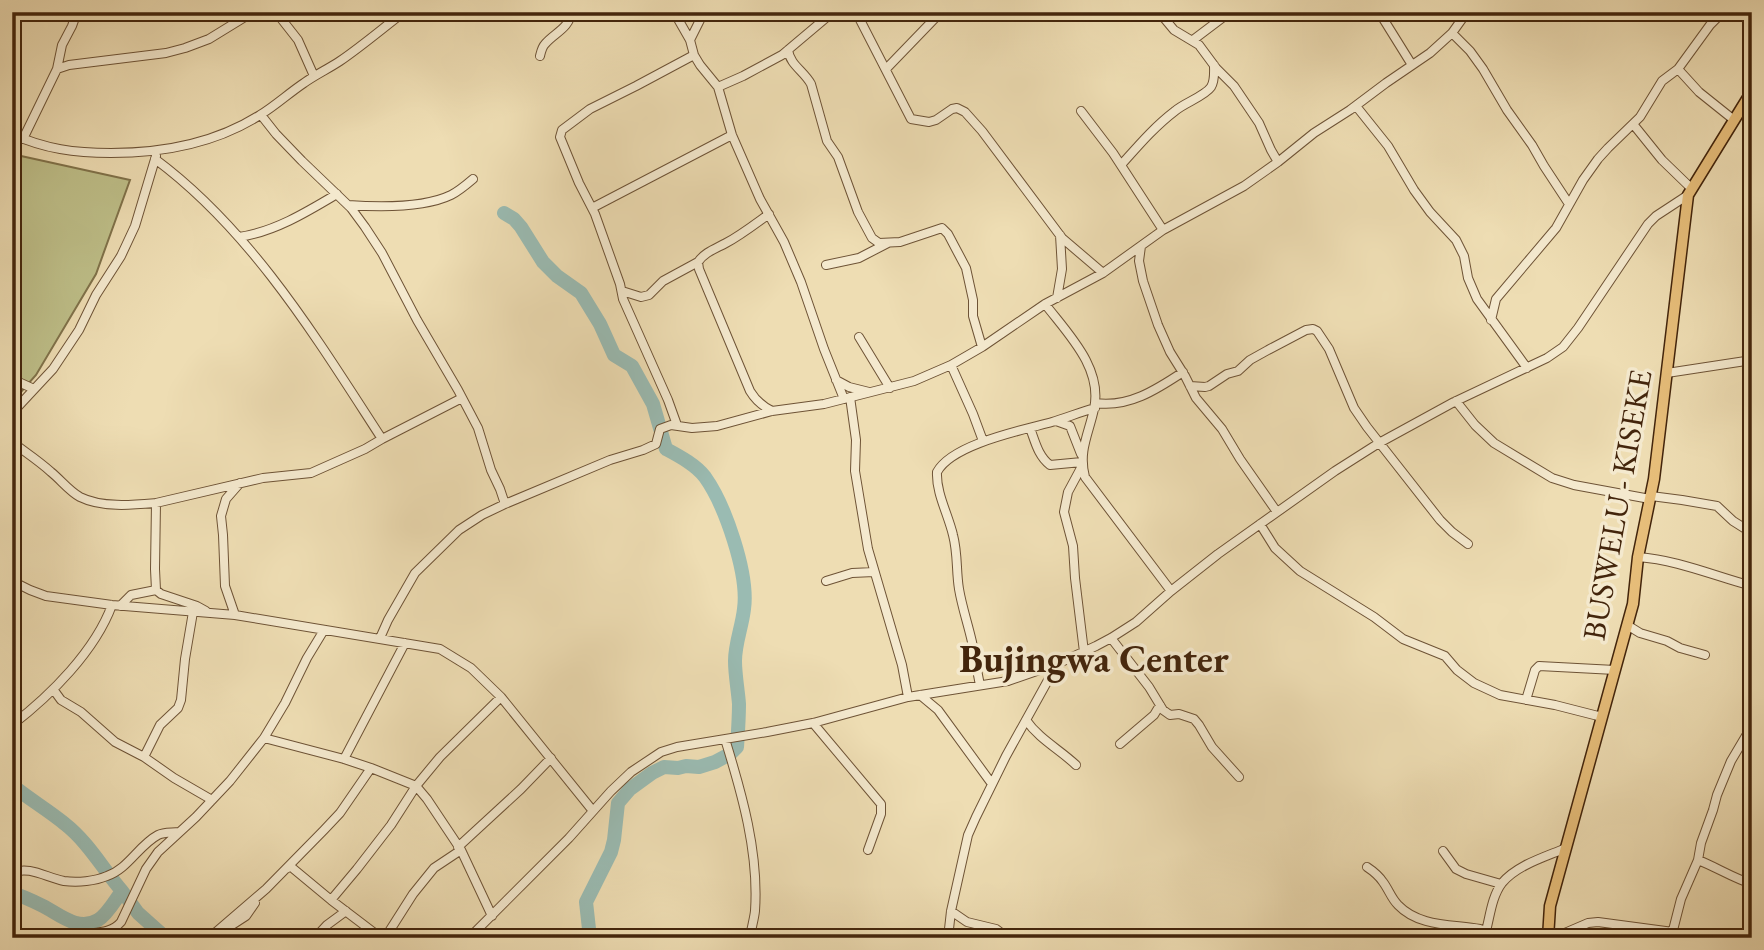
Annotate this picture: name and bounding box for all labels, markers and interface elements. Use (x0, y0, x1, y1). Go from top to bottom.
street label: BUSWELU - KISEKE (1573, 366, 1661, 644)
district label: Bujingwa Center (959, 634, 1229, 683)

